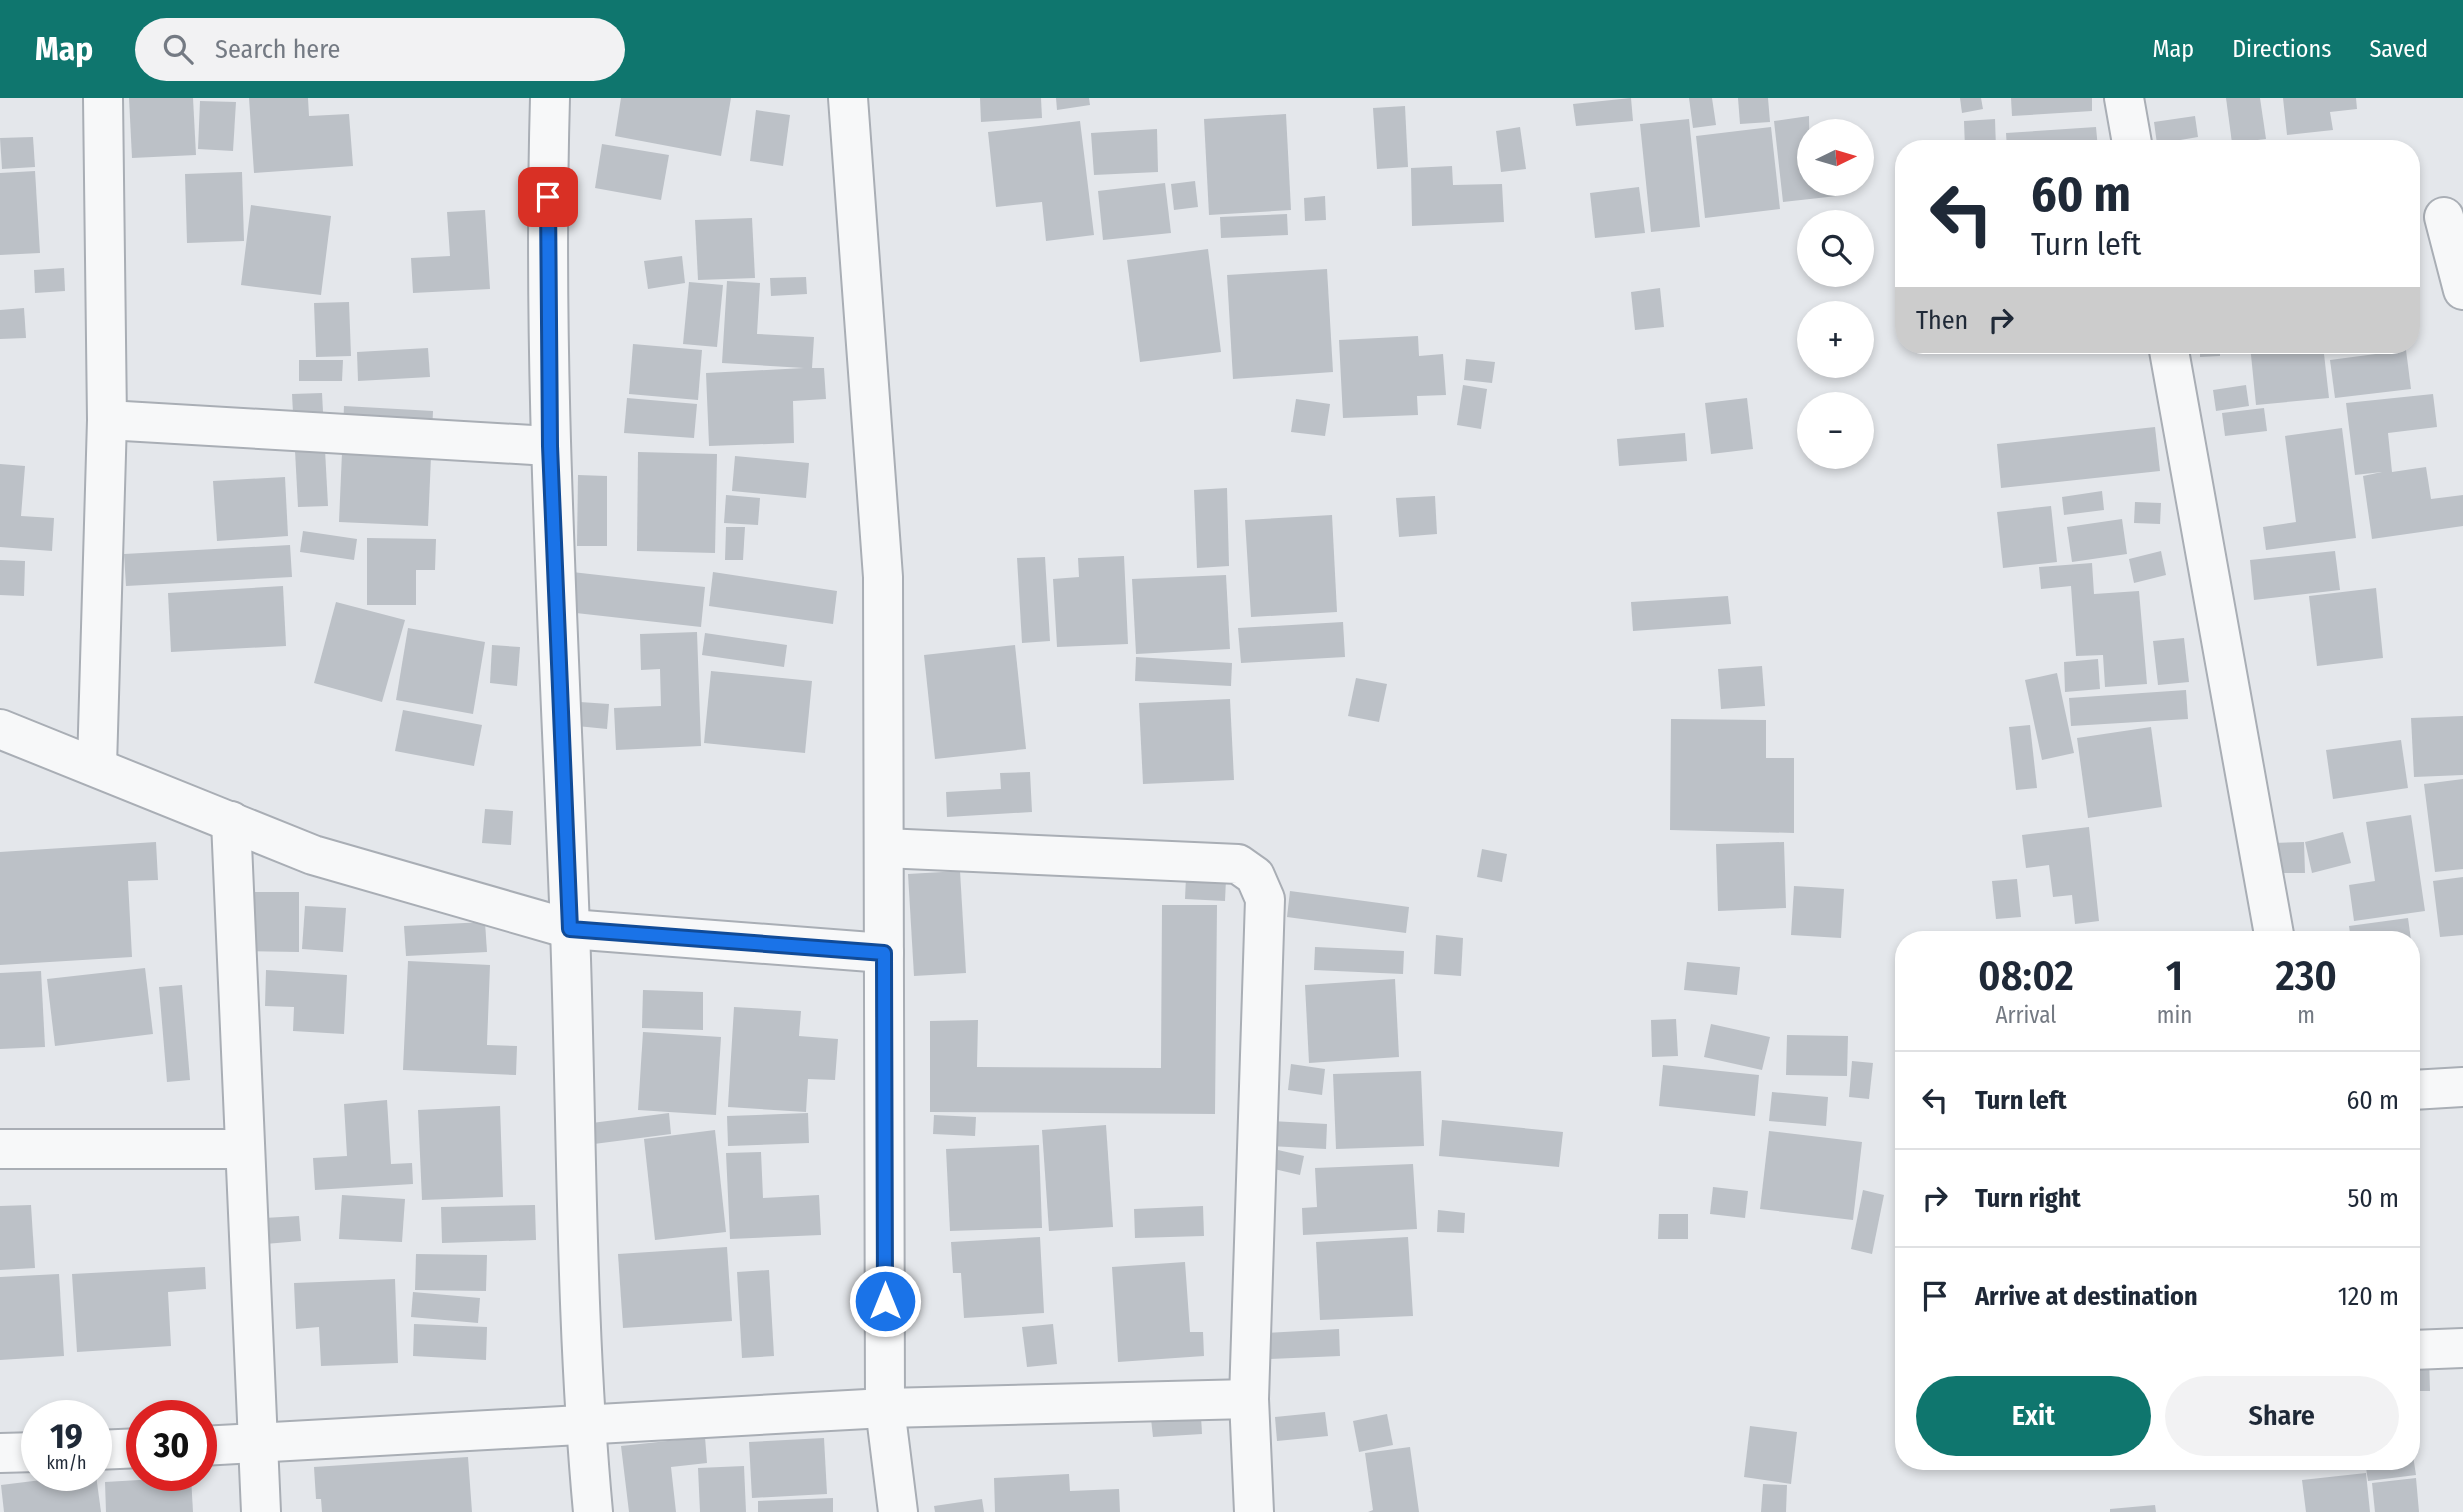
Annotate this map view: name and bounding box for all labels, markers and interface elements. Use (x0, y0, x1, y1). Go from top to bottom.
search box (135, 18, 625, 81)
text: Map (35, 29, 93, 69)
icon: search (159, 30, 197, 68)
text: Search here (215, 34, 340, 65)
text: Map (2153, 35, 2194, 63)
text: Directions (2232, 35, 2331, 63)
text: Saved (2369, 35, 2428, 63)
north arrow (1797, 119, 1874, 196)
map controls (1797, 119, 1874, 469)
text: 60 m (2031, 165, 2131, 224)
pin (518, 167, 578, 227)
icon: left (1916, 168, 2007, 259)
icon: arrive (529, 178, 567, 216)
button: search (1797, 210, 1874, 287)
text: Turn left (2031, 225, 2141, 263)
button: + (1797, 301, 1874, 378)
icon: right (1982, 301, 2020, 339)
text: Then (1916, 305, 1968, 336)
button: − (1797, 392, 1874, 469)
text: 08:02 (1978, 951, 2074, 1001)
text: 1 (2166, 951, 2183, 1001)
text: 230 (2275, 951, 2337, 1001)
text: Arrival (1995, 1001, 2056, 1029)
text: min (2157, 1001, 2192, 1029)
text: m (2297, 1001, 2315, 1029)
icon: left (1916, 1081, 1954, 1119)
text: Turn left (1975, 1085, 2067, 1116)
text: 60 m (2346, 1085, 2399, 1116)
icon: right (1916, 1179, 1954, 1217)
text: Turn right (1975, 1183, 2081, 1214)
text: 50 m (2347, 1183, 2399, 1214)
position arrow (848, 1264, 922, 1338)
icon: arrive (1916, 1277, 1954, 1315)
text: Arrive at destination (1975, 1281, 2198, 1312)
text: 120 m (2338, 1281, 2399, 1312)
button: Exit (1916, 1376, 2151, 1456)
button: Share (2165, 1376, 2399, 1456)
speed limit sign: 30 (126, 1400, 217, 1491)
text: 19 (50, 1415, 83, 1457)
text: km/h (46, 1452, 87, 1474)

